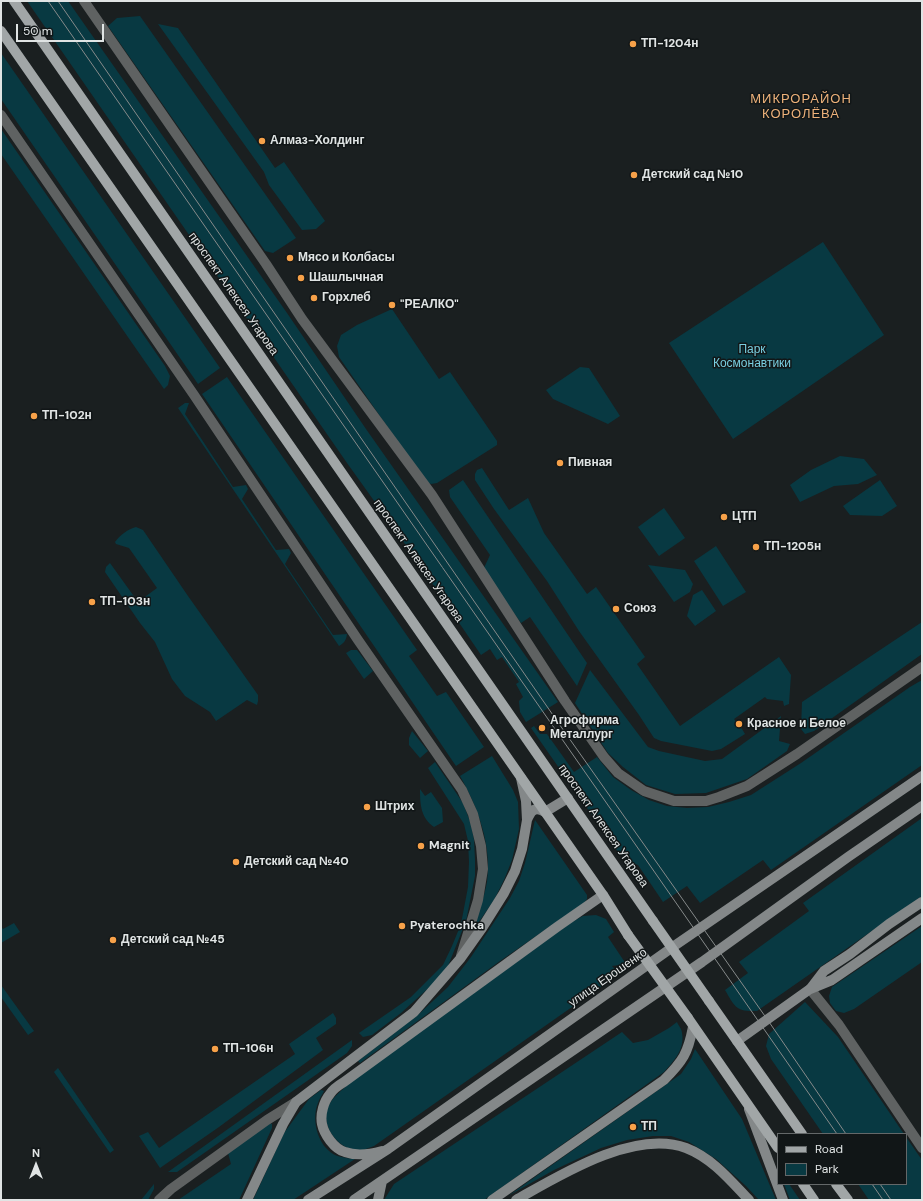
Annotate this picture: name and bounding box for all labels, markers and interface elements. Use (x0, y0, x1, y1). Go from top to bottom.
scale bar (18, 16, 106, 42)
text: 50 m (23, 23, 52, 39)
place label: ТП-1204н (641, 37, 699, 51)
marker: ТП-1204н (628, 39, 638, 49)
district label: МИКРОРАЙОН КОРОЛЁВА (750, 92, 852, 123)
place label: Алмаз-Холдинг (270, 134, 364, 148)
marker: Алмаз-Холдинг (257, 136, 267, 146)
place label: Детский сад №10 (642, 168, 743, 182)
marker: Детский сад №10 (629, 170, 639, 180)
street label: проспект Алексея Угарова (185, 230, 281, 358)
place label: Мясо и Колбасы (298, 251, 395, 265)
marker: Мясо и Колбасы (285, 253, 295, 263)
place label: Шашлычная (309, 271, 383, 285)
marker: Шашлычная (296, 273, 306, 283)
place label: Горхлеб (322, 291, 371, 305)
marker: Горхлеб (309, 293, 319, 303)
place label: "РЕАЛКО" (400, 298, 459, 312)
marker: "РЕАЛКО" (387, 300, 397, 310)
park label: Парк Космонавтики (713, 343, 791, 371)
place label: ТП-102н (42, 409, 92, 423)
marker: ТП-102н (29, 411, 39, 421)
place label: Пивная (568, 456, 612, 470)
marker: Пивная (555, 458, 565, 468)
street label: проспект Алексея Угарова (370, 497, 466, 625)
place label: ЦТП (732, 510, 757, 524)
marker: ЦТП (719, 512, 729, 522)
place label: ТП-1205н (764, 540, 821, 554)
marker: ТП-1205н (751, 542, 761, 552)
place label: ТП-103н (100, 595, 150, 609)
marker: ТП-103н (87, 597, 97, 607)
place label: Союз (624, 602, 656, 616)
marker: Союз (611, 604, 621, 614)
place label: Агрофирма Металлург (550, 714, 619, 742)
place label: Красное и Белое (747, 717, 846, 731)
marker: Красное и Белое (734, 719, 744, 729)
marker: Агрофирма Металлург (537, 723, 547, 733)
street label: проспект Алексея Угарова (555, 762, 651, 890)
place label: Штрих (375, 800, 414, 814)
marker: Штрих (362, 802, 372, 812)
place label: Magnit (429, 839, 470, 853)
marker: Magnit (416, 841, 426, 851)
place label: Детский сад №40 (244, 855, 349, 869)
marker: Детский сад №40 (231, 857, 241, 867)
place label: Pyaterochka (410, 919, 484, 933)
marker: Pyaterochka (397, 921, 407, 931)
place label: Детский сад №45 (121, 933, 225, 947)
marker: Детский сад №45 (108, 935, 118, 945)
street label: улица Ерошенко (566, 946, 650, 1010)
place label: ТП-106н (223, 1042, 274, 1056)
marker: ТП-106н (210, 1044, 220, 1054)
place label: ТП (641, 1120, 657, 1134)
marker: ТП (628, 1122, 638, 1132)
legend (777, 1133, 907, 1185)
text: Road (815, 1141, 843, 1157)
north arrow (16, 1145, 56, 1185)
text: N (32, 1146, 40, 1160)
text: Park (815, 1161, 839, 1177)

